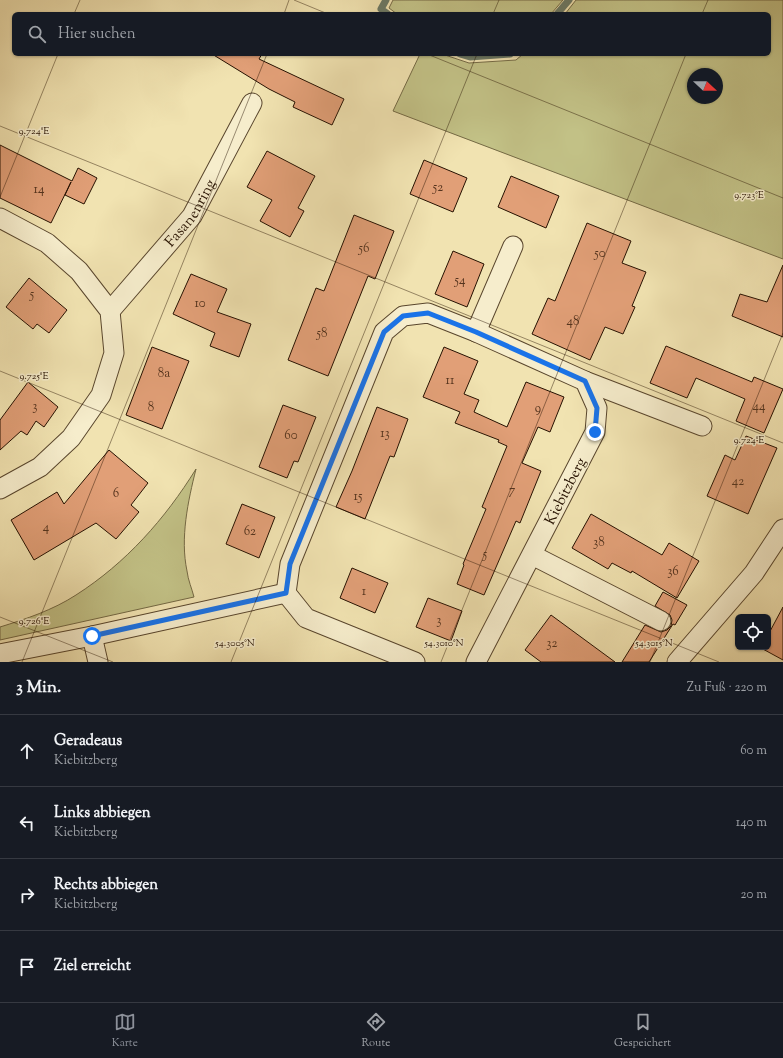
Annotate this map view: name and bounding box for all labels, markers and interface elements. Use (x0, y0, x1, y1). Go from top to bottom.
search box (12, 12, 771, 56)
icon: search (26, 23, 48, 45)
text: Hier suchen (58, 24, 136, 45)
north arrow (687, 68, 723, 104)
text: 9.724°E (19, 124, 49, 139)
street label: Fasanenring (161, 176, 222, 252)
house number: 52 (432, 179, 443, 197)
house number: 14 (34, 181, 45, 199)
text: 9.723°E (734, 188, 764, 203)
house number: 56 (358, 240, 369, 258)
house number: 50 (593, 245, 606, 263)
house number: 54 (454, 272, 466, 290)
house number: 5 (29, 286, 35, 304)
house number: 10 (194, 295, 206, 313)
house number: 48 (566, 313, 580, 331)
house number: 58 (316, 325, 327, 343)
house number: 8a (158, 365, 170, 383)
text: 9.725°E (19, 369, 49, 384)
house number: 11 (446, 372, 455, 390)
house number: 3 (32, 398, 38, 416)
house number: 44 (752, 398, 766, 416)
house number: 8 (148, 399, 154, 417)
house number: 9 (535, 400, 541, 418)
route end (586, 423, 604, 441)
house number: 13 (380, 425, 390, 443)
house number: 60 (284, 427, 298, 445)
text: 9.724°E (734, 433, 764, 448)
street label: Kiebitzberg (540, 454, 592, 529)
house number: 42 (732, 473, 744, 491)
house number: 7 (509, 482, 516, 500)
house number: 6 (113, 485, 119, 503)
house number: 15 (354, 488, 363, 506)
house number: 4 (43, 519, 50, 537)
house number: 62 (244, 523, 256, 541)
house number: 38 (593, 534, 605, 552)
house number: 5 (482, 546, 488, 564)
house number: 36 (667, 563, 679, 581)
house number: 1 (362, 583, 367, 601)
house number: 3 (436, 612, 442, 630)
text: 9.726°E (19, 614, 49, 629)
map controls (735, 614, 771, 650)
button: locate (735, 614, 771, 650)
route start (83, 627, 101, 645)
house number: 32 (546, 635, 558, 653)
text: 54.3005°N (214, 636, 255, 651)
text: 54.3010°N (423, 636, 464, 651)
text: 54.3015°N (634, 636, 673, 651)
text: 3 Min. (16, 676, 61, 700)
text: Zu Fuß · 220 m (687, 679, 767, 697)
text: Geradeaus (54, 731, 122, 752)
icon: ahead (16, 740, 38, 762)
text: 60 m (740, 742, 767, 760)
text: Kiebitzberg (54, 752, 117, 770)
text: Links abbiegen (54, 803, 151, 824)
icon: left (16, 812, 38, 834)
text: 140 m (736, 814, 767, 832)
text: Kiebitzberg (54, 824, 117, 842)
text: Rechts abbiegen (54, 875, 158, 896)
icon: right (16, 884, 38, 906)
text: 20 m (741, 886, 767, 904)
text: Kiebitzberg (54, 896, 117, 914)
icon: arrive (16, 956, 38, 978)
text: Ziel erreicht (54, 956, 131, 977)
tab: Karte (112, 1011, 138, 1051)
tab: Route (362, 1011, 390, 1051)
tab: Gespeichert (614, 1011, 671, 1051)

